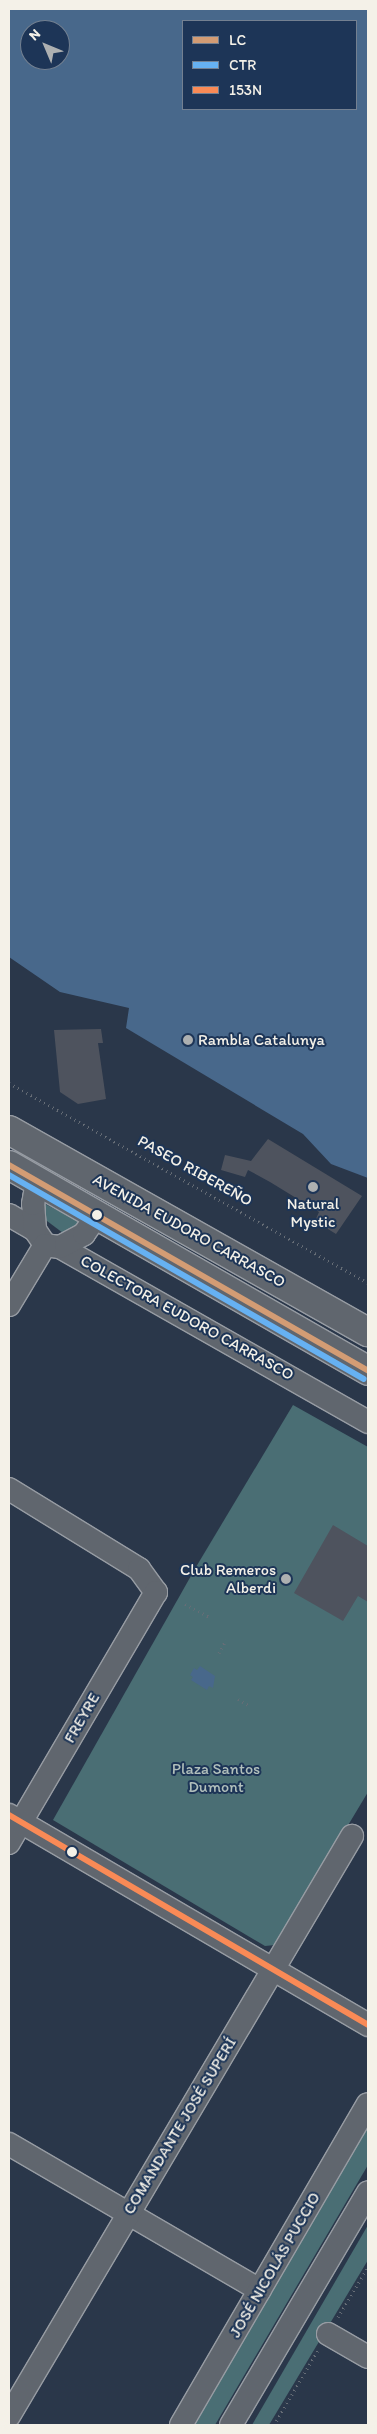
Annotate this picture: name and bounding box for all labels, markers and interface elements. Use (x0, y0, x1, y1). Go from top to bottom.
north arrow (20, 20, 70, 70)
legend (182, 20, 357, 110)
text: N (25, 25, 44, 44)
text: LC (229, 31, 246, 49)
text: CTR (229, 56, 256, 74)
text: 153N (229, 81, 262, 99)
place label: Rambla Catalunya (198, 1030, 324, 1050)
marker: Rambla Catalunya (182, 1034, 194, 1046)
street label: PASEO RIBEREÑO (134, 1132, 256, 1210)
street label: AVENIDA EUDORO CARRASCO (89, 1170, 289, 1292)
marker: Natural Mystic (307, 1181, 319, 1193)
place label: Natural Mystic (287, 1194, 339, 1232)
unlabelled marker (92, 1210, 102, 1220)
street label: COLECTORA EUDORO CARRASCO (77, 1251, 297, 1385)
place label: Club Remeros Alberdi (181, 1560, 276, 1598)
marker: Club Remeros Alberdi (280, 1573, 292, 1585)
street label: FREYRE (60, 1690, 104, 1746)
park label: Plaza Santos Dumont (172, 1759, 260, 1797)
unlabelled marker (67, 1847, 77, 1857)
street label: COMANDANTE JOSÉ SUPERÍ (119, 2034, 241, 2218)
street label: JOSÉ NICOLÁS PUCCIO (225, 2188, 325, 2342)

